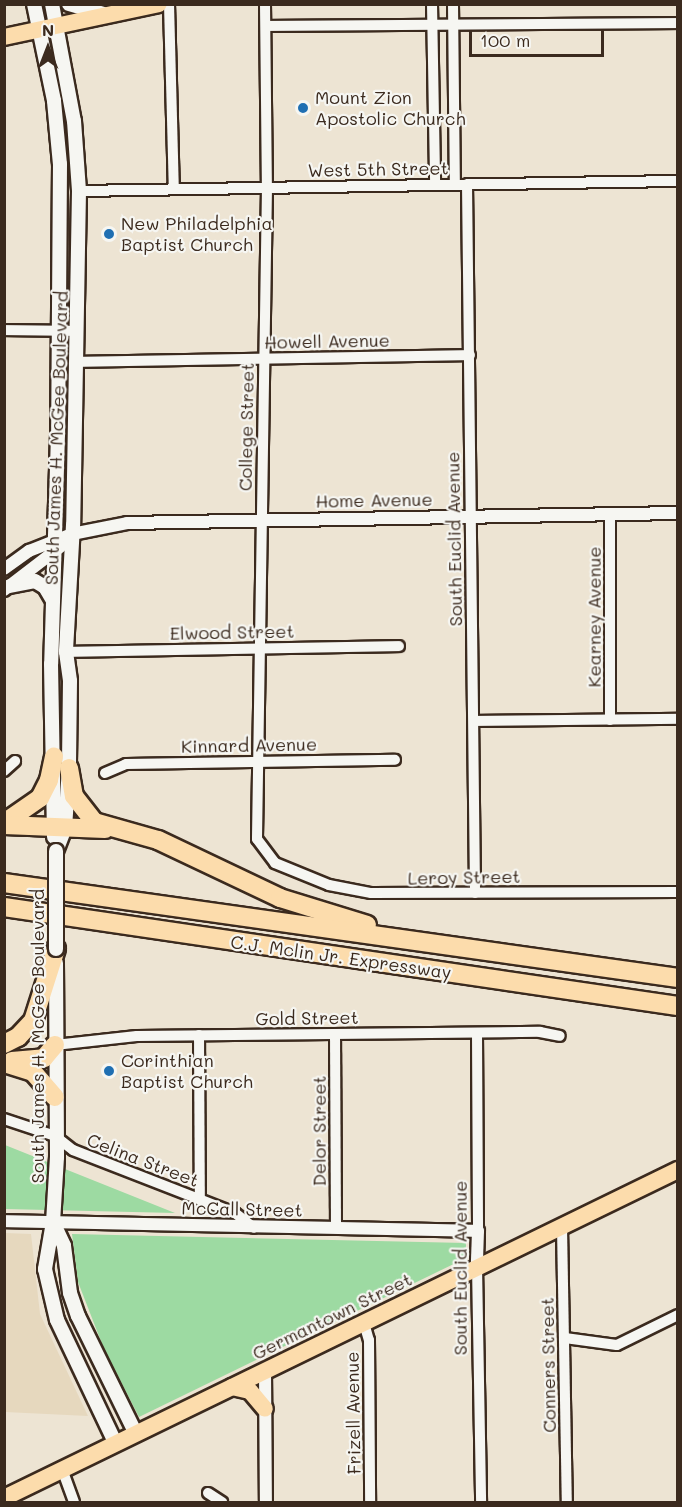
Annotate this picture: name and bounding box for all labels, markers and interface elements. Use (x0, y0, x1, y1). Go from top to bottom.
north arrow (18, 18, 78, 78)
scale bar (472, 18, 607, 56)
text: N (42, 19, 54, 40)
text: 100 m (480, 28, 530, 52)
place label: Mount Zion Apostolic Church (315, 87, 466, 130)
marker: Mount Zion Apostolic Church (296, 101, 310, 115)
street label: West 5th Street (307, 157, 449, 181)
place label: New Philadelphia Baptist Church (121, 213, 273, 256)
marker: New Philadelphia Baptist Church (102, 227, 116, 241)
street label: South James H. McGee Boulevard (40, 291, 72, 585)
street label: Howell Avenue (264, 329, 390, 353)
street label: College Street (234, 363, 258, 491)
street label: South Euclid Avenue (442, 451, 466, 627)
street label: Home Avenue (315, 488, 433, 512)
street label: Kearney Avenue (583, 547, 605, 687)
street label: Elwood Street (170, 620, 294, 644)
street label: Kinnard Avenue (181, 733, 317, 757)
street label: Leroy Street (407, 865, 521, 889)
street label: South James H. McGee Boulevard (26, 889, 48, 1183)
street label: C.J. Mclin Jr. Expressway (229, 931, 453, 983)
street label: Gold Street (255, 1006, 359, 1030)
place label: Corinthian Baptist Church (121, 1050, 253, 1092)
marker: Corinthian Baptist Church (102, 1064, 116, 1078)
street label: Delor Street (308, 1076, 330, 1186)
street label: Celina Street (84, 1129, 202, 1191)
street label: South Euclid Avenue (449, 1181, 471, 1355)
street label: McCall Street (181, 1197, 303, 1221)
street label: Germantown Street (249, 1268, 415, 1364)
street label: Conners Street (536, 1297, 560, 1433)
street label: Frizell Avenue (341, 1351, 365, 1475)

